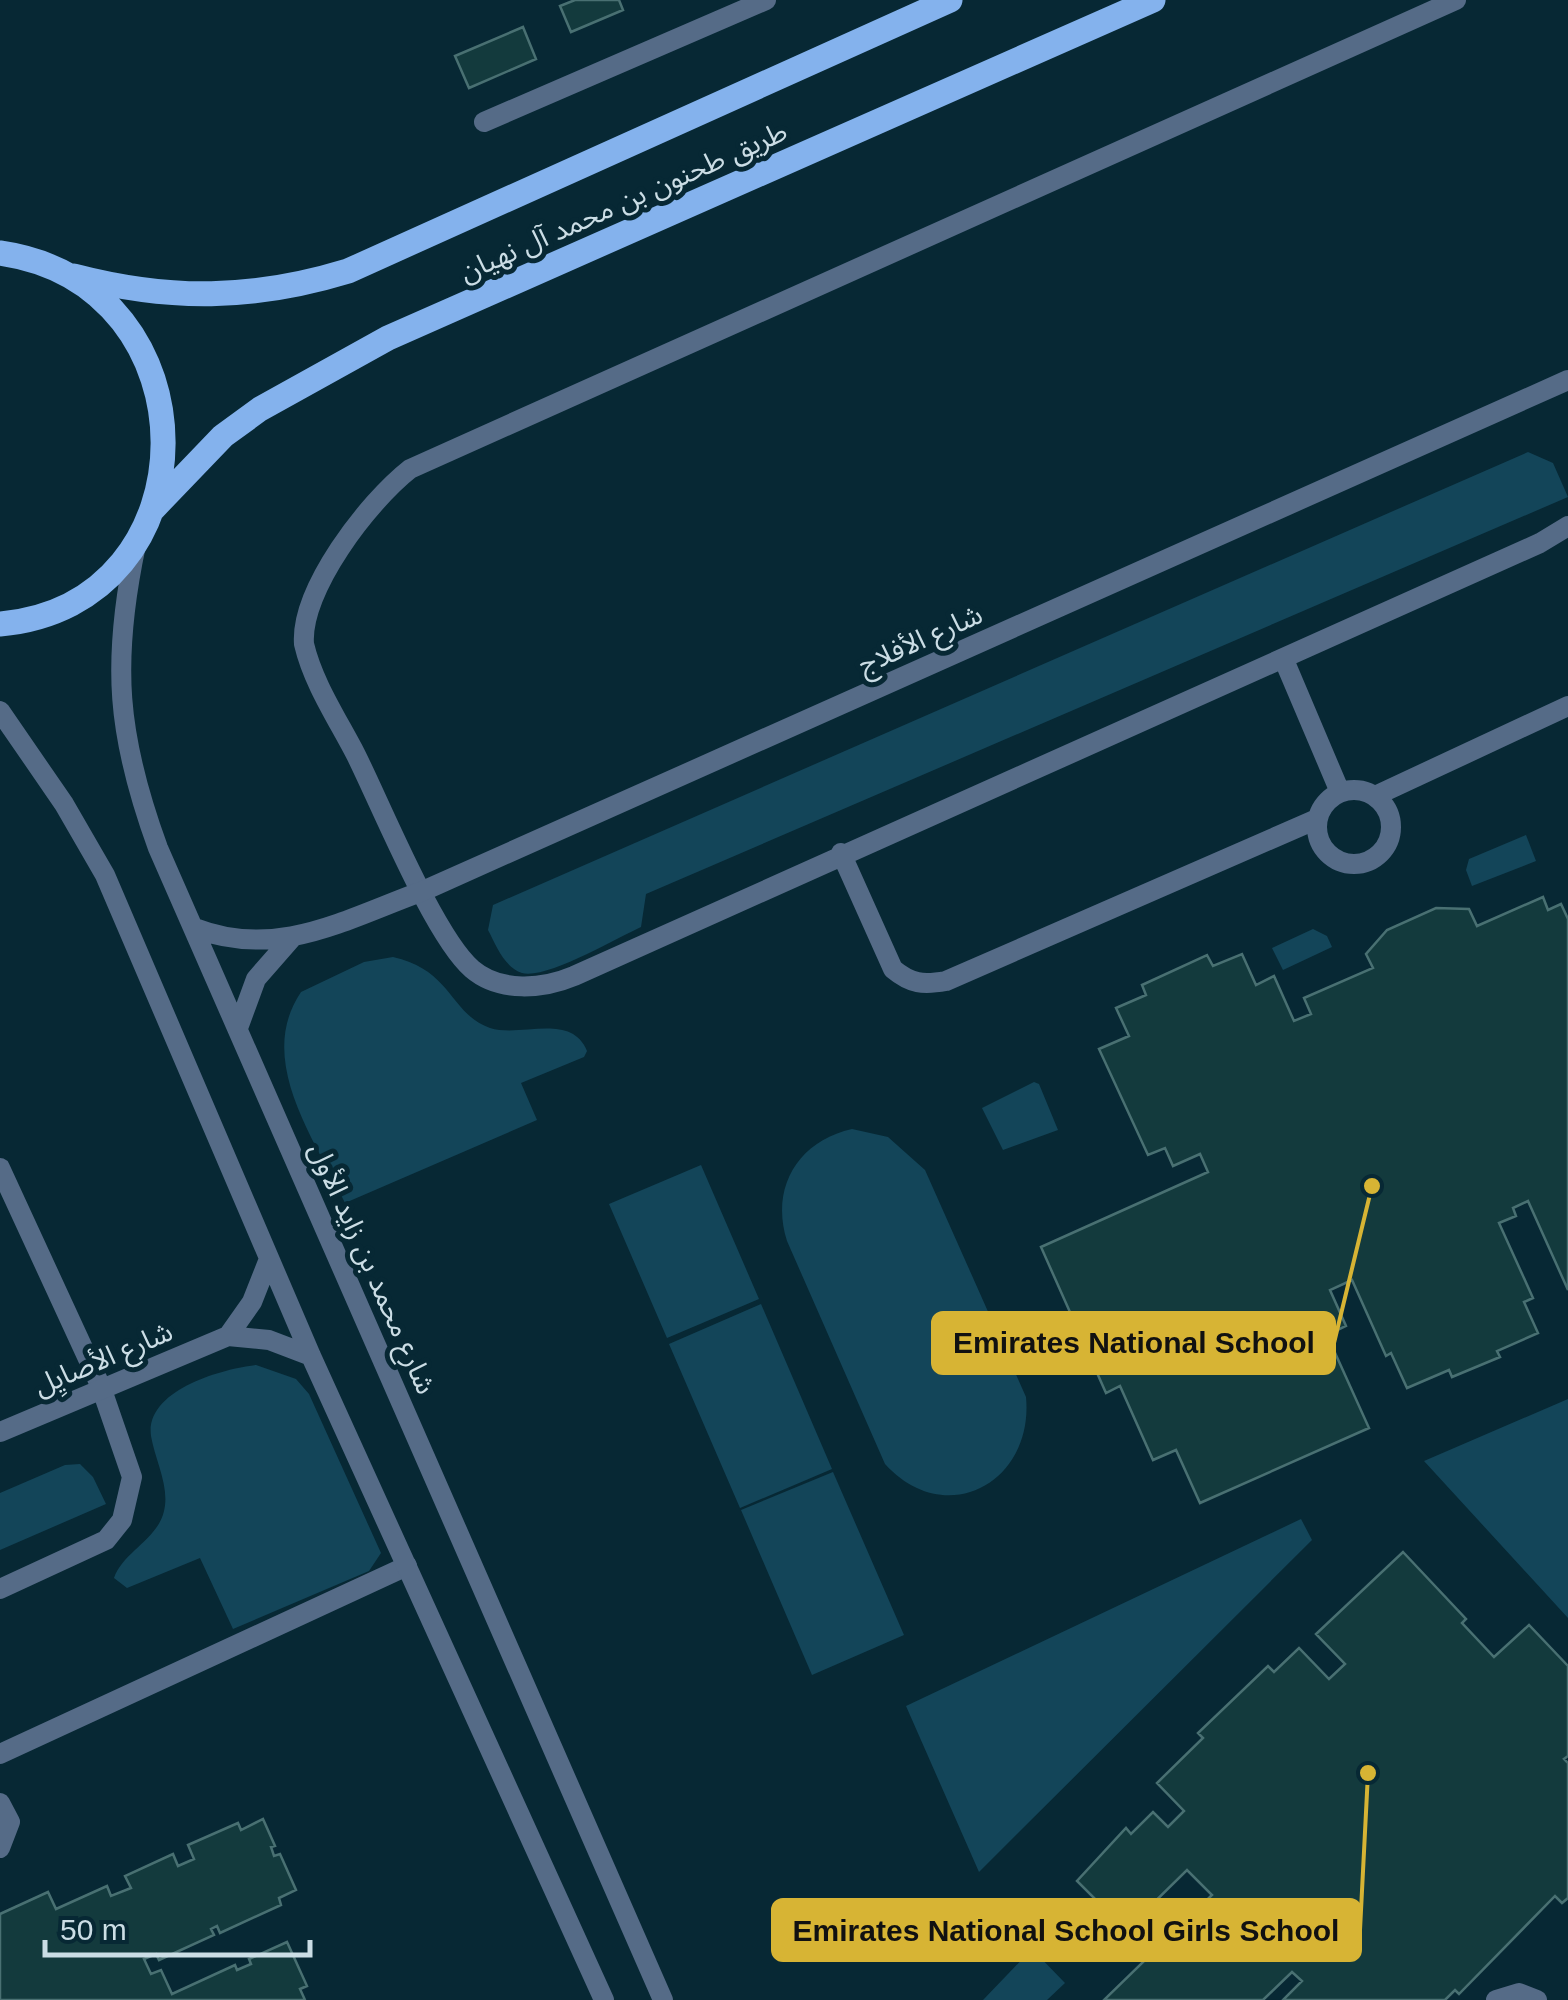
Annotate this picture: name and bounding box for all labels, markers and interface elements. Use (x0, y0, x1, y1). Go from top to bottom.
street label: طريق طحنون بن محمد آل نهيان (455, 115, 792, 290)
street label: شارع الأفلاج (853, 598, 989, 685)
street label: شارع محمد بن زايد الأول (299, 1138, 442, 1401)
callout: Emirates National School (933, 1313, 1334, 1373)
street label: شارع الأصايِل (29, 1315, 179, 1406)
text: Emirates National School (953, 1326, 1315, 1359)
scale bar (45, 1895, 310, 1957)
callout: Emirates National School Girls School (773, 1900, 1360, 1960)
text: 50 m (60, 1913, 127, 1946)
text: Emirates National School Girls School (793, 1914, 1339, 1947)

